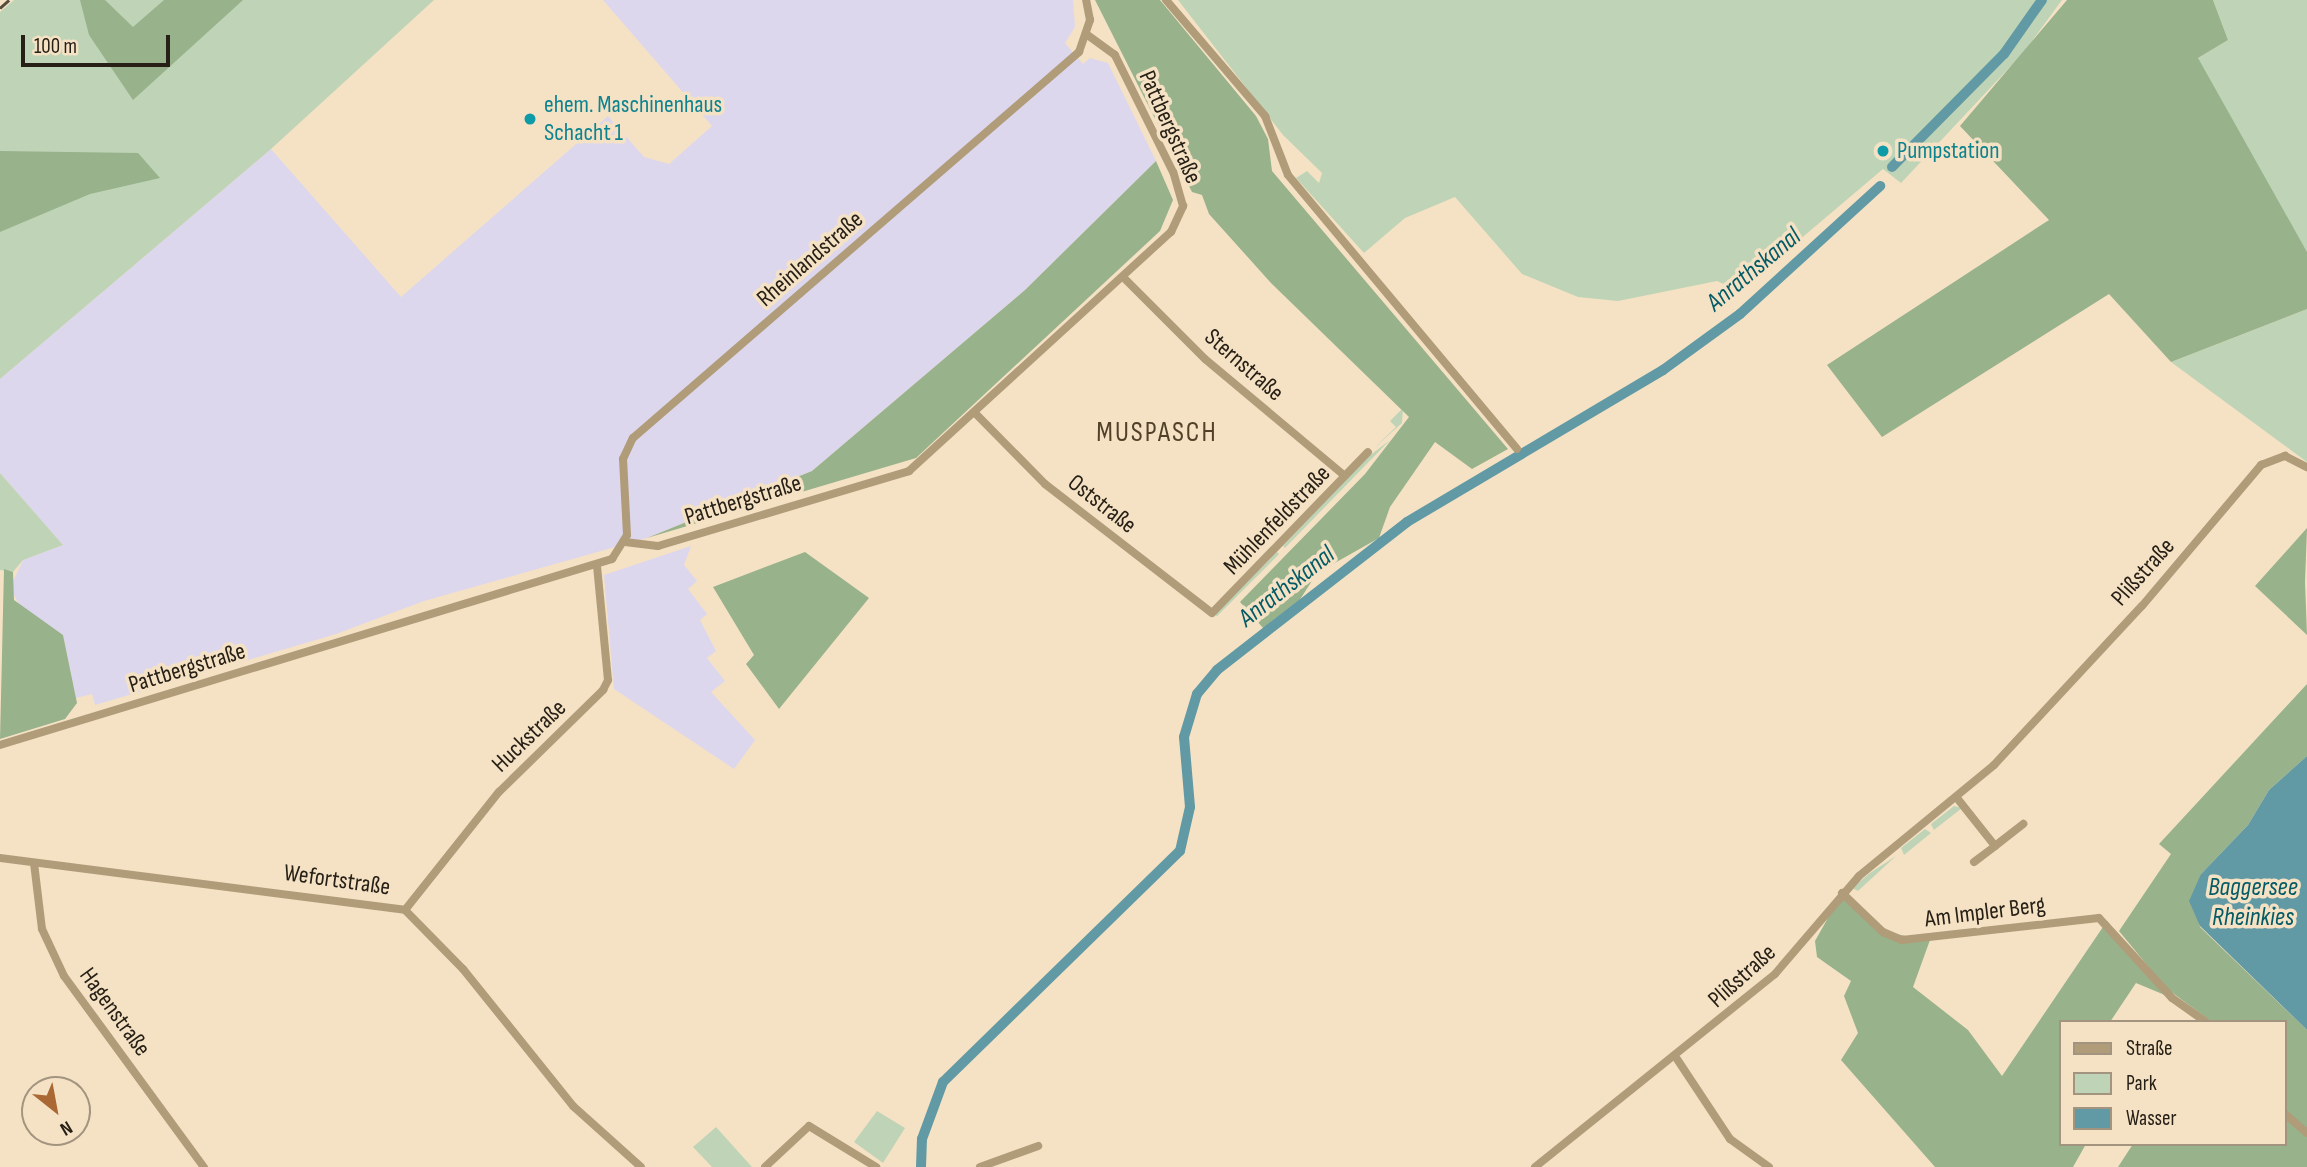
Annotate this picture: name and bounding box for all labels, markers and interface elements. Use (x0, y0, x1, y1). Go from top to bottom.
scale bar (24, 21, 173, 65)
text: 100 m (34, 34, 77, 59)
street label: Pattbergstraße (1132, 66, 1208, 188)
place label: ehem. Maschinenhaus Schacht 1 (544, 91, 722, 147)
marker: ehem. Maschinenhaus Schacht 1 (522, 111, 538, 127)
place label: Pumpstation (1897, 137, 2000, 165)
marker: Pumpstation (1875, 143, 1891, 159)
street label: Rheinlandstraße (751, 205, 869, 313)
water label: Anrathskanal (1701, 222, 1807, 318)
street label: Sternstraße (1198, 323, 1290, 407)
district label: MUSPASCH (1097, 416, 1217, 450)
street label: Mühlenfeldstraße (1218, 459, 1336, 581)
street label: Oststraße (1062, 468, 1142, 540)
street label: Pattbergstraße (681, 469, 805, 531)
street label: Plißstraße (2105, 532, 2181, 612)
water label: Anrathskanal (1233, 540, 1341, 634)
street label: Pattbergstraße (125, 637, 249, 699)
street label: Huckstraße (486, 694, 572, 778)
street label: Wefortstraße (282, 858, 392, 902)
water label: Baggersee Rheinkies (2208, 872, 2298, 934)
street label: Am Impler Berg (1923, 890, 2047, 934)
street label: Plißstraße (1702, 938, 1782, 1014)
street label: Hagenstraße (73, 962, 157, 1062)
legend (2058, 1020, 2286, 1146)
text: Straße (2126, 1036, 2172, 1061)
text: Park (2126, 1071, 2157, 1096)
north arrow (21, 1076, 91, 1146)
text: Wasser (2126, 1106, 2177, 1131)
text: N (56, 1115, 76, 1140)

